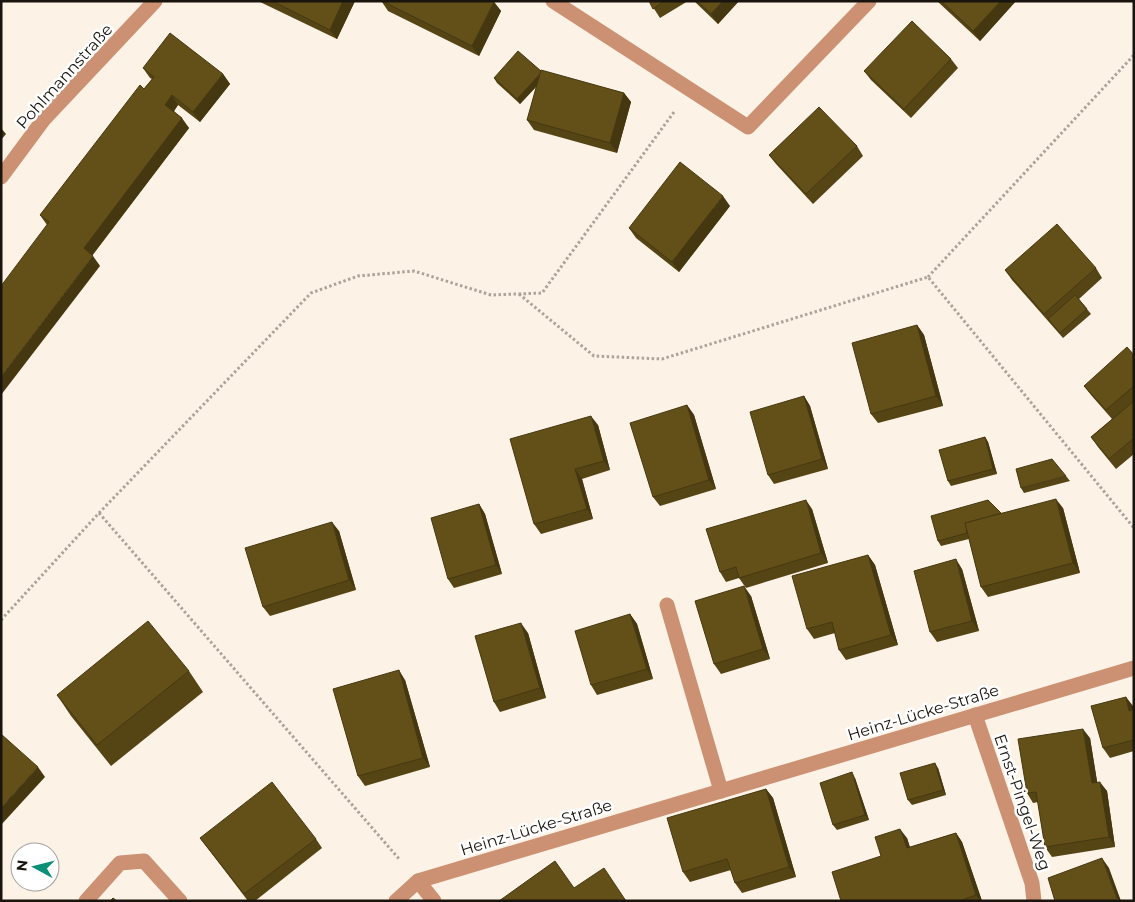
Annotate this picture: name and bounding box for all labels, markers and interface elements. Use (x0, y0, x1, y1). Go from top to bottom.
street label: Pohlmannstraße (12, 20, 116, 133)
street label: Heinz-Lücke-Straße (845, 680, 1001, 745)
street label: Ernst-Pingel-Weg (990, 732, 1055, 873)
street label: Heinz-Lücke-Straße (458, 795, 614, 860)
north arrow (10, 842, 60, 892)
text: N (12, 859, 32, 872)

